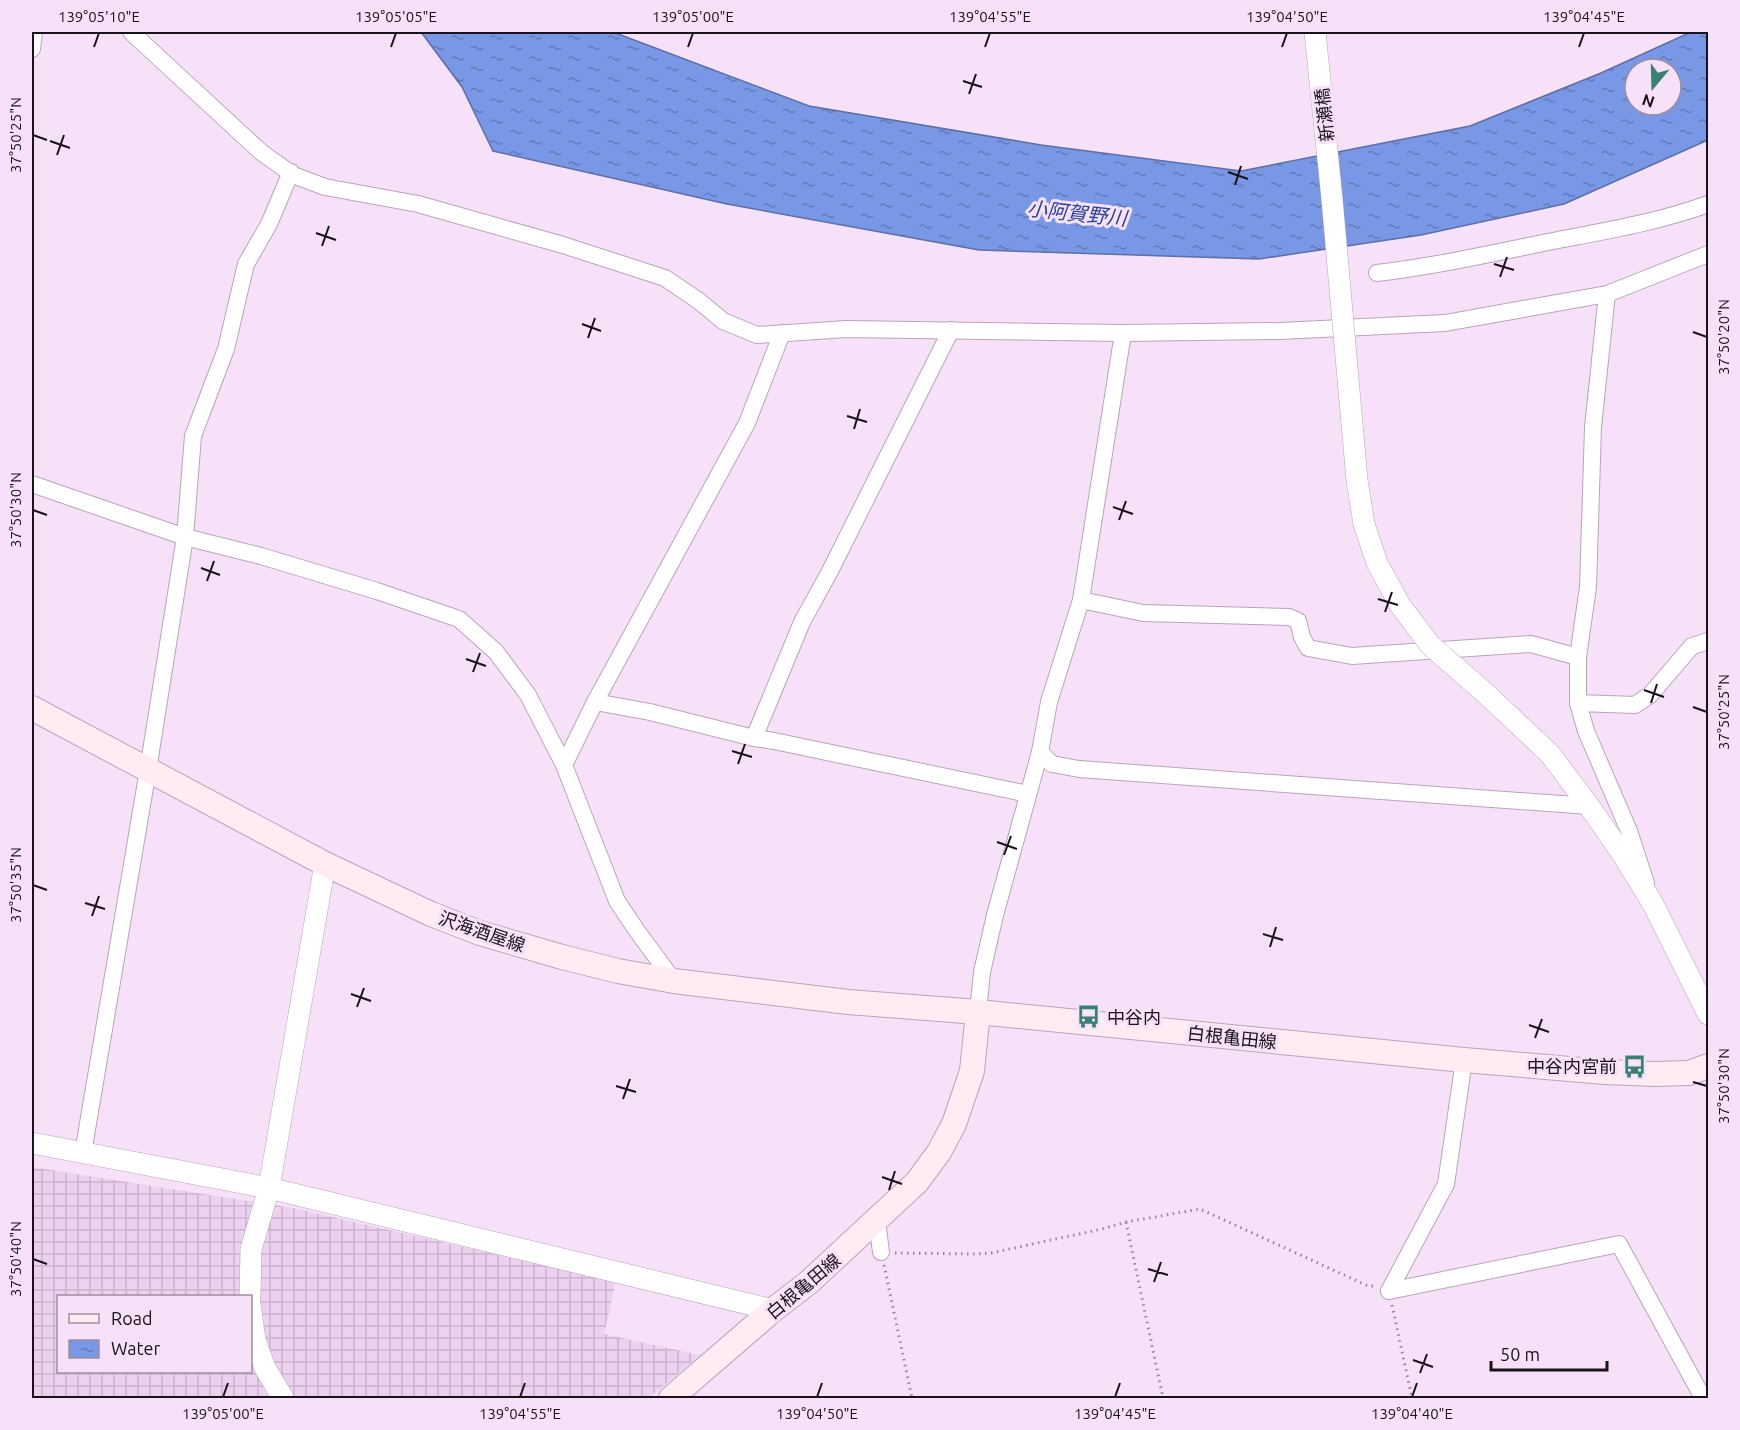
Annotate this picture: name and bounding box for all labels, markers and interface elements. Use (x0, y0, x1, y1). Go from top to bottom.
text: 139°05'10"E (58, 8, 140, 25)
text: 139°05'05"E (355, 8, 437, 25)
text: 139°05'00"E (652, 8, 734, 25)
text: 139°04'55"E (949, 8, 1031, 25)
text: 139°04'50"E (1246, 8, 1328, 25)
text: 139°04'45"E (1543, 8, 1625, 25)
north arrow (1623, 57, 1683, 117)
street label: 新瀬橋 (1311, 87, 1337, 143)
text: N (1640, 91, 1657, 112)
text: 37°50'25"N (7, 97, 24, 173)
water label: 小阿賀野川 (1026, 196, 1130, 230)
text: 37°50'20"N (1715, 299, 1732, 375)
text: 37°50'30"N (7, 472, 24, 548)
text: 37°50'25"N (1715, 674, 1732, 750)
text: 37°50'35"N (7, 847, 24, 923)
street label: 沢海酒屋線 (436, 907, 528, 955)
bus stop icon: 中谷内 (1076, 1004, 1102, 1030)
place label: 中谷内 (1107, 1007, 1161, 1027)
street label: 白根亀田線 (1186, 1022, 1278, 1052)
text: 37°50'30"N (1715, 1048, 1732, 1124)
bus stop icon: 中谷内宮前 (1622, 1053, 1648, 1079)
place label: 中谷内宮前 (1527, 1056, 1617, 1076)
text: 37°50'40"N (7, 1221, 24, 1297)
street label: 白根亀田線 (762, 1249, 844, 1323)
legend (57, 1295, 252, 1373)
text: Road (111, 1308, 153, 1328)
scale bar (1491, 1334, 1606, 1372)
text: Water (111, 1338, 161, 1358)
text: 50 m (1500, 1344, 1540, 1364)
text: 139°05'00"E (182, 1405, 264, 1422)
text: 139°04'55"E (479, 1405, 561, 1422)
text: 139°04'50"E (776, 1405, 858, 1422)
text: 139°04'45"E (1074, 1405, 1156, 1422)
text: 139°04'40"E (1371, 1405, 1453, 1422)

